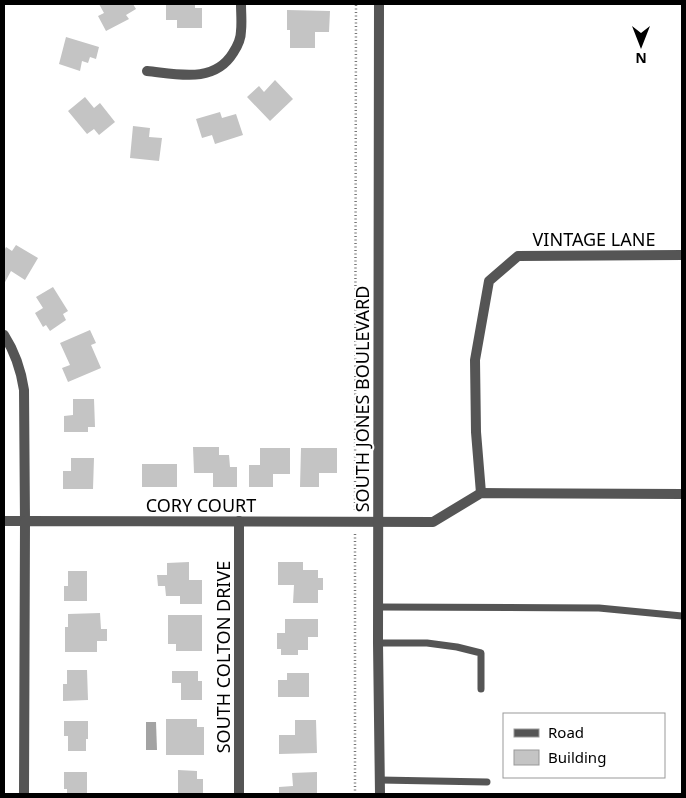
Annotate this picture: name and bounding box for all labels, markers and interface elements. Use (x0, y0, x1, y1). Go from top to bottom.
north arrow (616, 20, 666, 70)
text: N (635, 49, 647, 68)
street label: VINTAGE LANE (533, 227, 655, 251)
street label: SOUTH JONES BOULEVARD (350, 286, 374, 512)
street label: CORY COURT (146, 493, 256, 517)
street label: SOUTH COLTON DRIVE (211, 561, 235, 753)
legend (503, 713, 666, 778)
text: Road (548, 722, 584, 742)
text: Building (548, 747, 606, 767)

